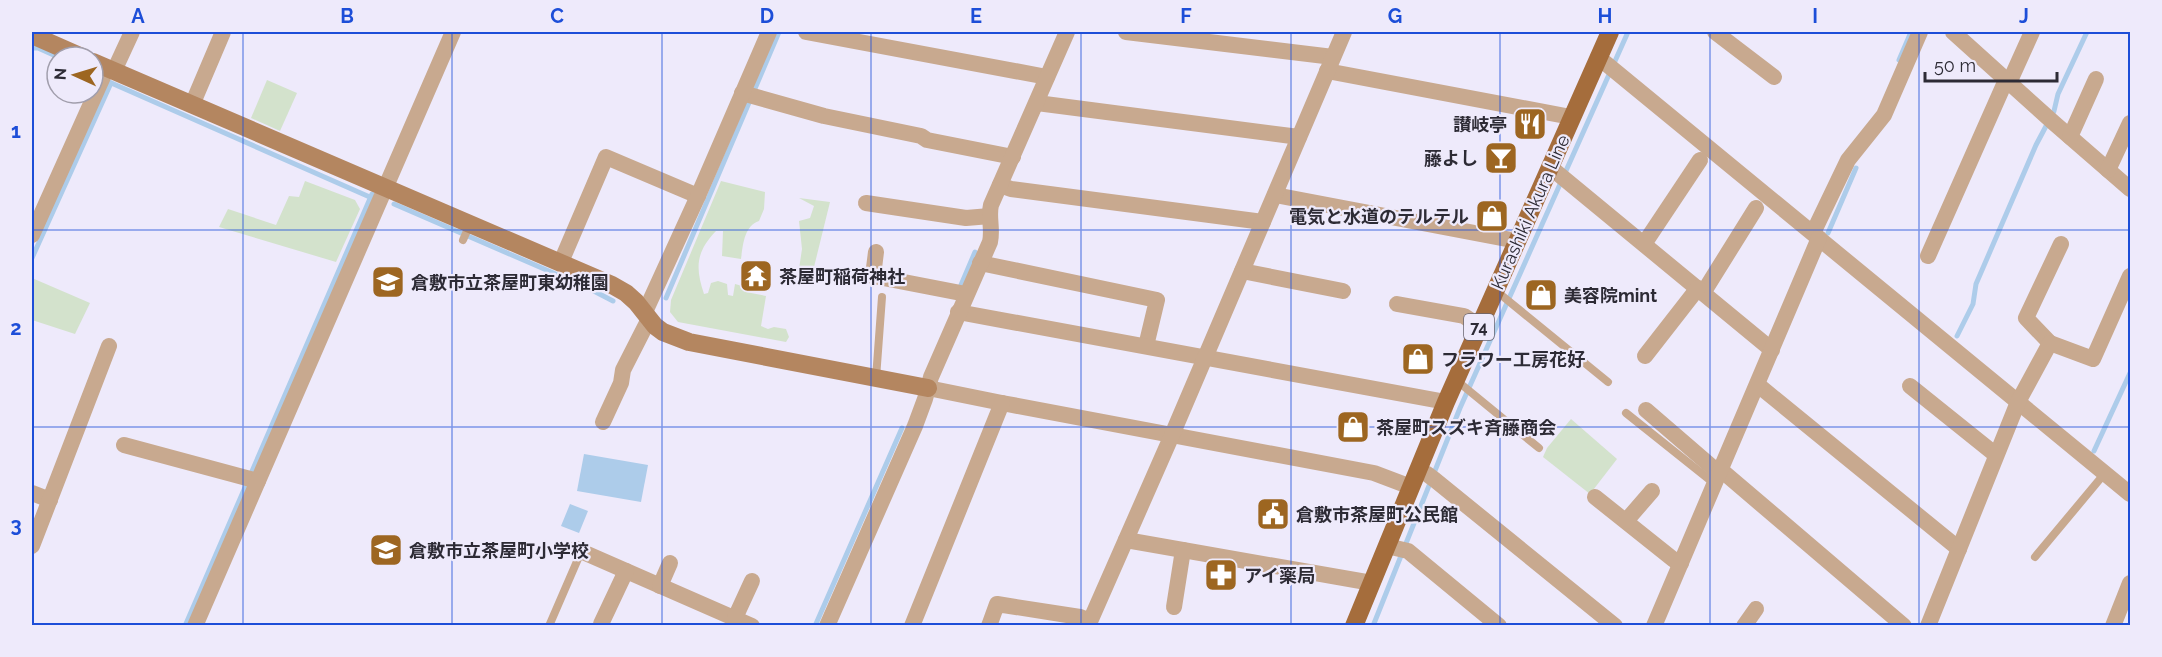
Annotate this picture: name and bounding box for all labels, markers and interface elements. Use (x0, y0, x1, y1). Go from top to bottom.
text: A (131, 4, 145, 28)
text: B (340, 4, 354, 28)
text: C (550, 4, 564, 28)
text: D (760, 4, 774, 28)
text: E (970, 4, 982, 28)
text: F (1180, 4, 1192, 28)
text: G (1388, 4, 1402, 28)
text: H (1598, 4, 1612, 28)
text: I (1812, 4, 1818, 28)
text: J (2019, 4, 2029, 28)
north arrow (45, 45, 105, 105)
scale bar (1925, 45, 2057, 83)
text: 50 m (1934, 55, 1976, 76)
text: N (51, 67, 70, 81)
restaurant icon: 讃岐亭 (1512, 106, 1548, 142)
place label: 讃岐亭 (1453, 114, 1507, 135)
text: 1 (11, 119, 21, 143)
street label: Kurashiki Akura Line (1486, 131, 1574, 293)
bar icon: 藤よし (1483, 140, 1519, 176)
place label: 藤よし (1424, 148, 1478, 169)
shop icon: 電気と水道のテルテル (1474, 198, 1510, 234)
place label: 電気と水道のテルテル (1289, 206, 1469, 227)
temple icon: 茶屋町稲荷神社 (738, 258, 774, 294)
school or university icon: 倉敷市立茶屋町東幼稚園 (370, 264, 406, 300)
place label: 茶屋町稲荷神社 (779, 266, 905, 287)
place label: 倉敷市立茶屋町東幼稚園 (411, 272, 609, 293)
shop icon: 美容院mint (1523, 277, 1559, 313)
place label: 美容院mint (1564, 285, 1657, 306)
road number: 74 (1464, 314, 1494, 340)
text: 2 (10, 316, 22, 340)
shop icon: フラワー工房花好 (1400, 341, 1436, 377)
place label: フラワー工房花好 (1441, 349, 1585, 370)
shop icon: 茶屋町スズキ斉藤商会 (1335, 409, 1371, 445)
place label: 茶屋町スズキ斉藤商会 (1376, 417, 1556, 438)
public building icon: 倉敷市茶屋町公民館 (1255, 496, 1291, 532)
place label: 倉敷市茶屋町公民館 (1296, 504, 1458, 525)
text: 3 (10, 513, 22, 537)
school or university icon: 倉敷市立茶屋町小学校 (368, 532, 404, 568)
place label: 倉敷市立茶屋町小学校 (409, 540, 589, 561)
pharmacy icon: アイ薬局 (1203, 557, 1239, 593)
place label: アイ薬局 (1244, 565, 1315, 586)

